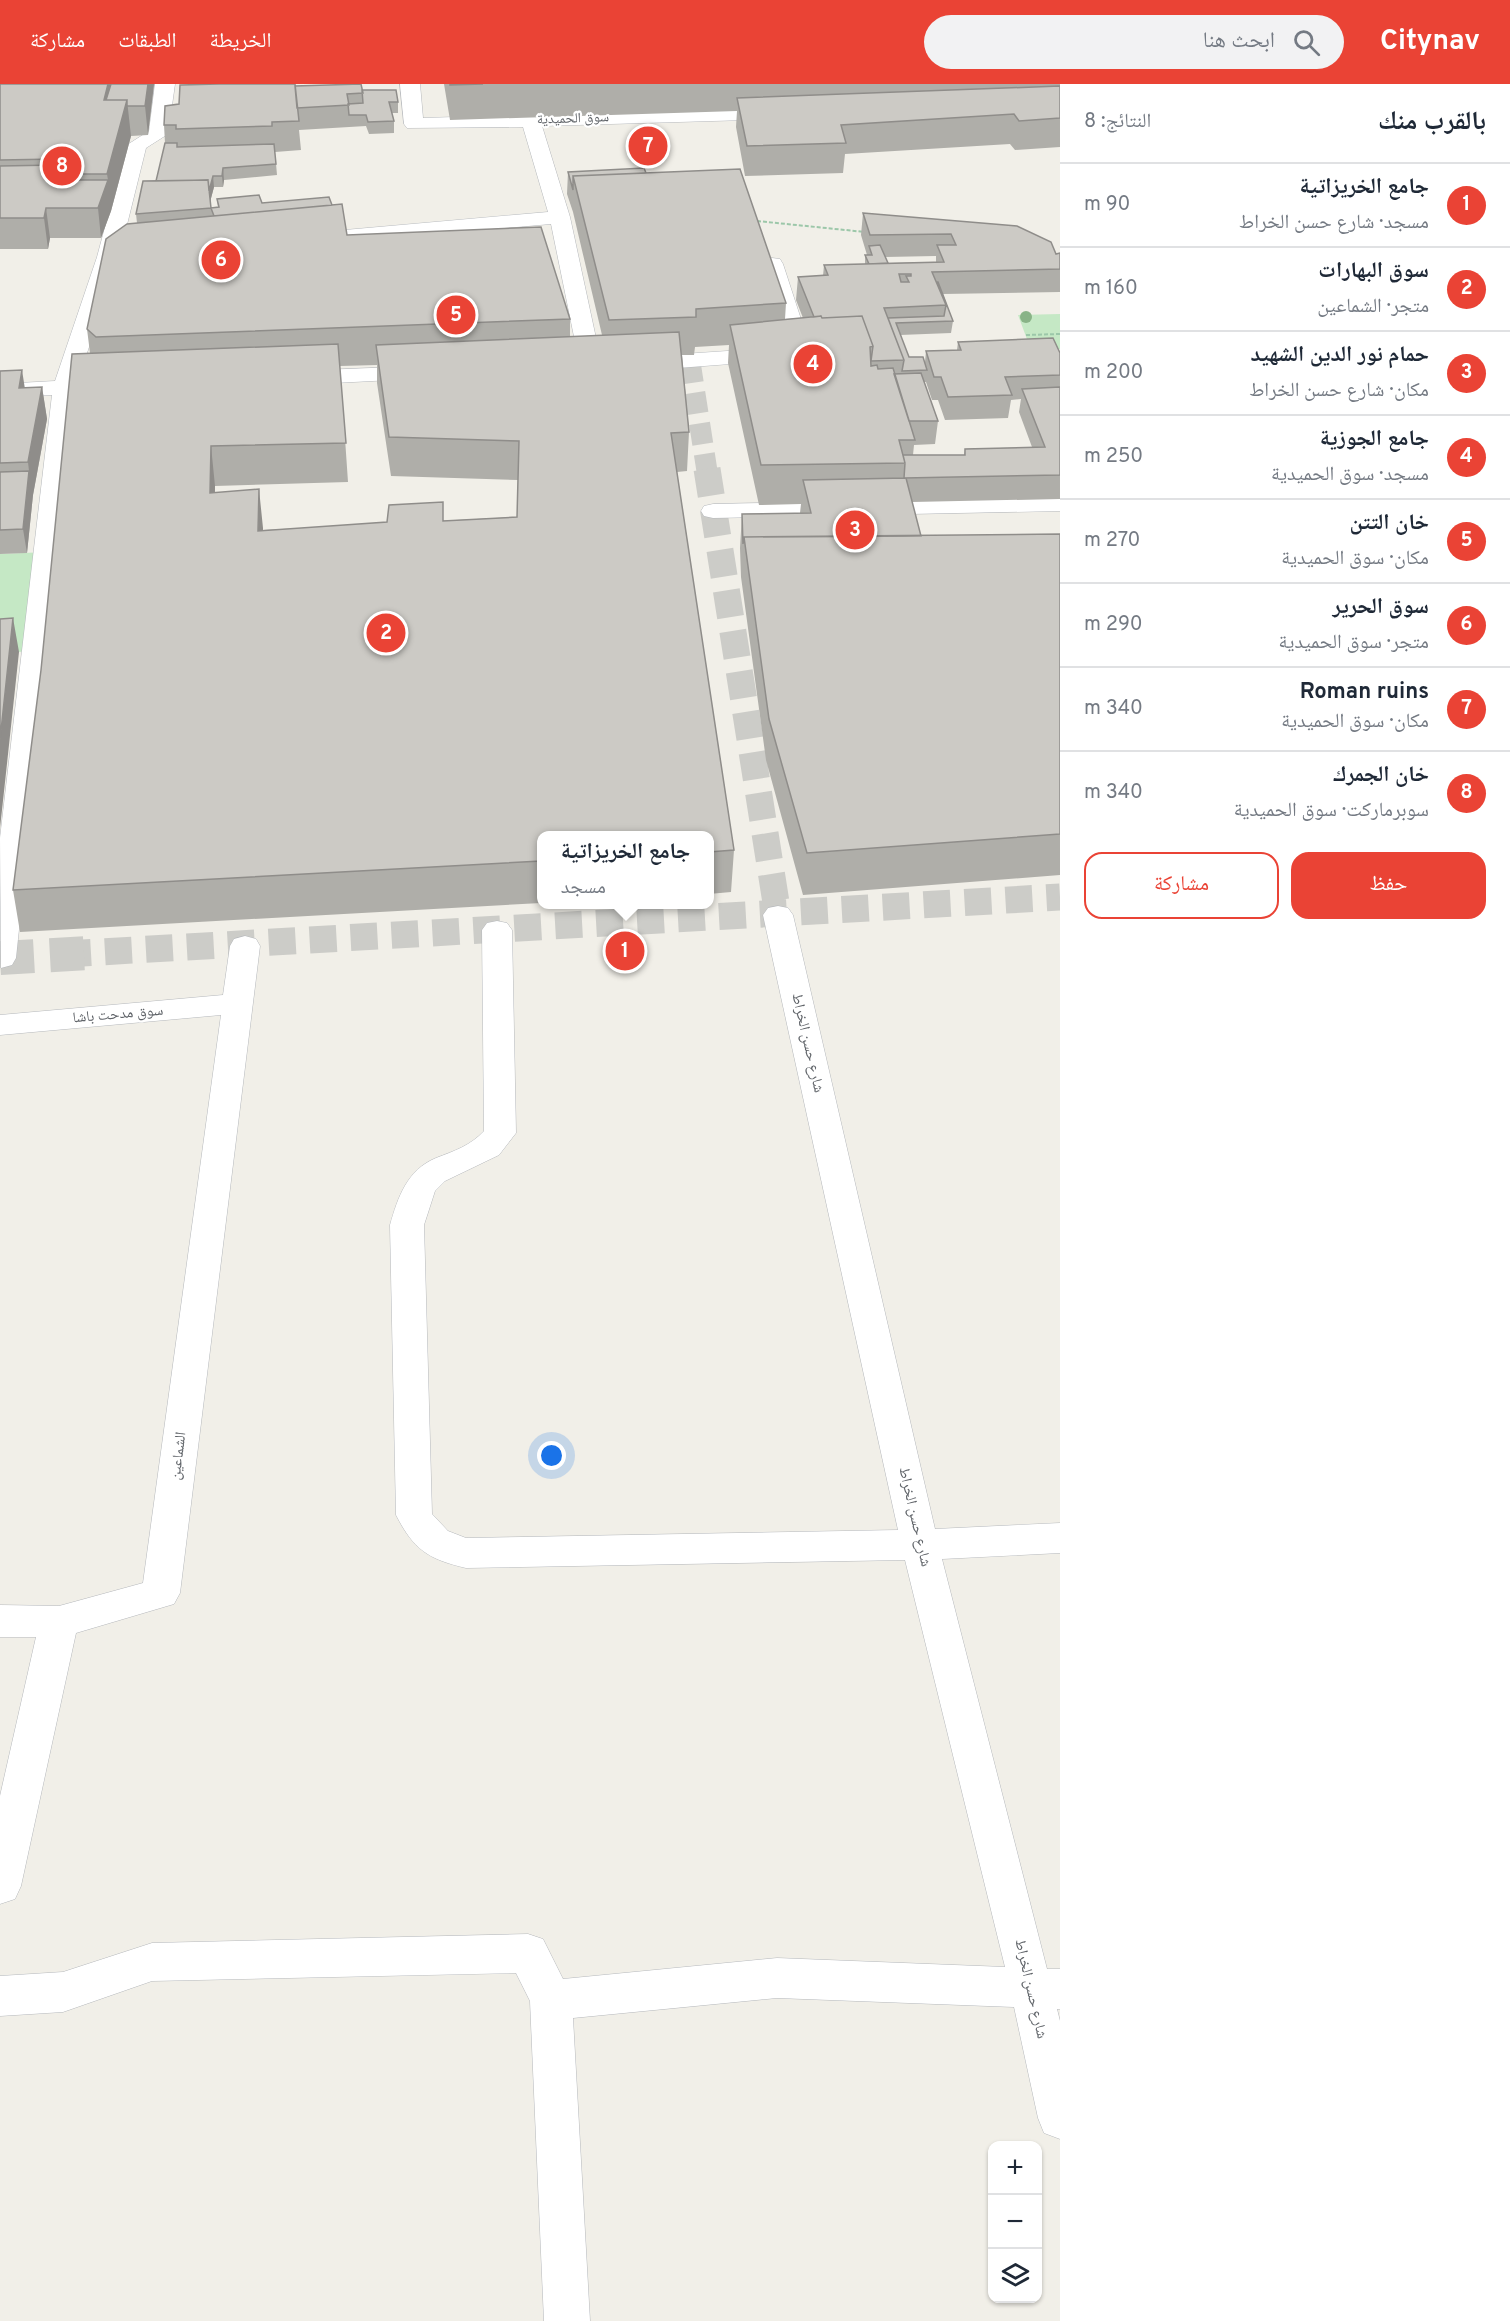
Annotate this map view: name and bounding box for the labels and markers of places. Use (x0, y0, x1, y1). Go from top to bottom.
pin: 7 (628, 124, 668, 168)
pin: 8 (42, 144, 82, 188)
pin: 6 (202, 238, 240, 282)
pin: 5 (436, 292, 476, 338)
pin: 4 (794, 342, 832, 386)
pin: 3 (836, 508, 874, 552)
pin: 2 (366, 610, 406, 656)
pin: 1 (606, 928, 644, 974)

